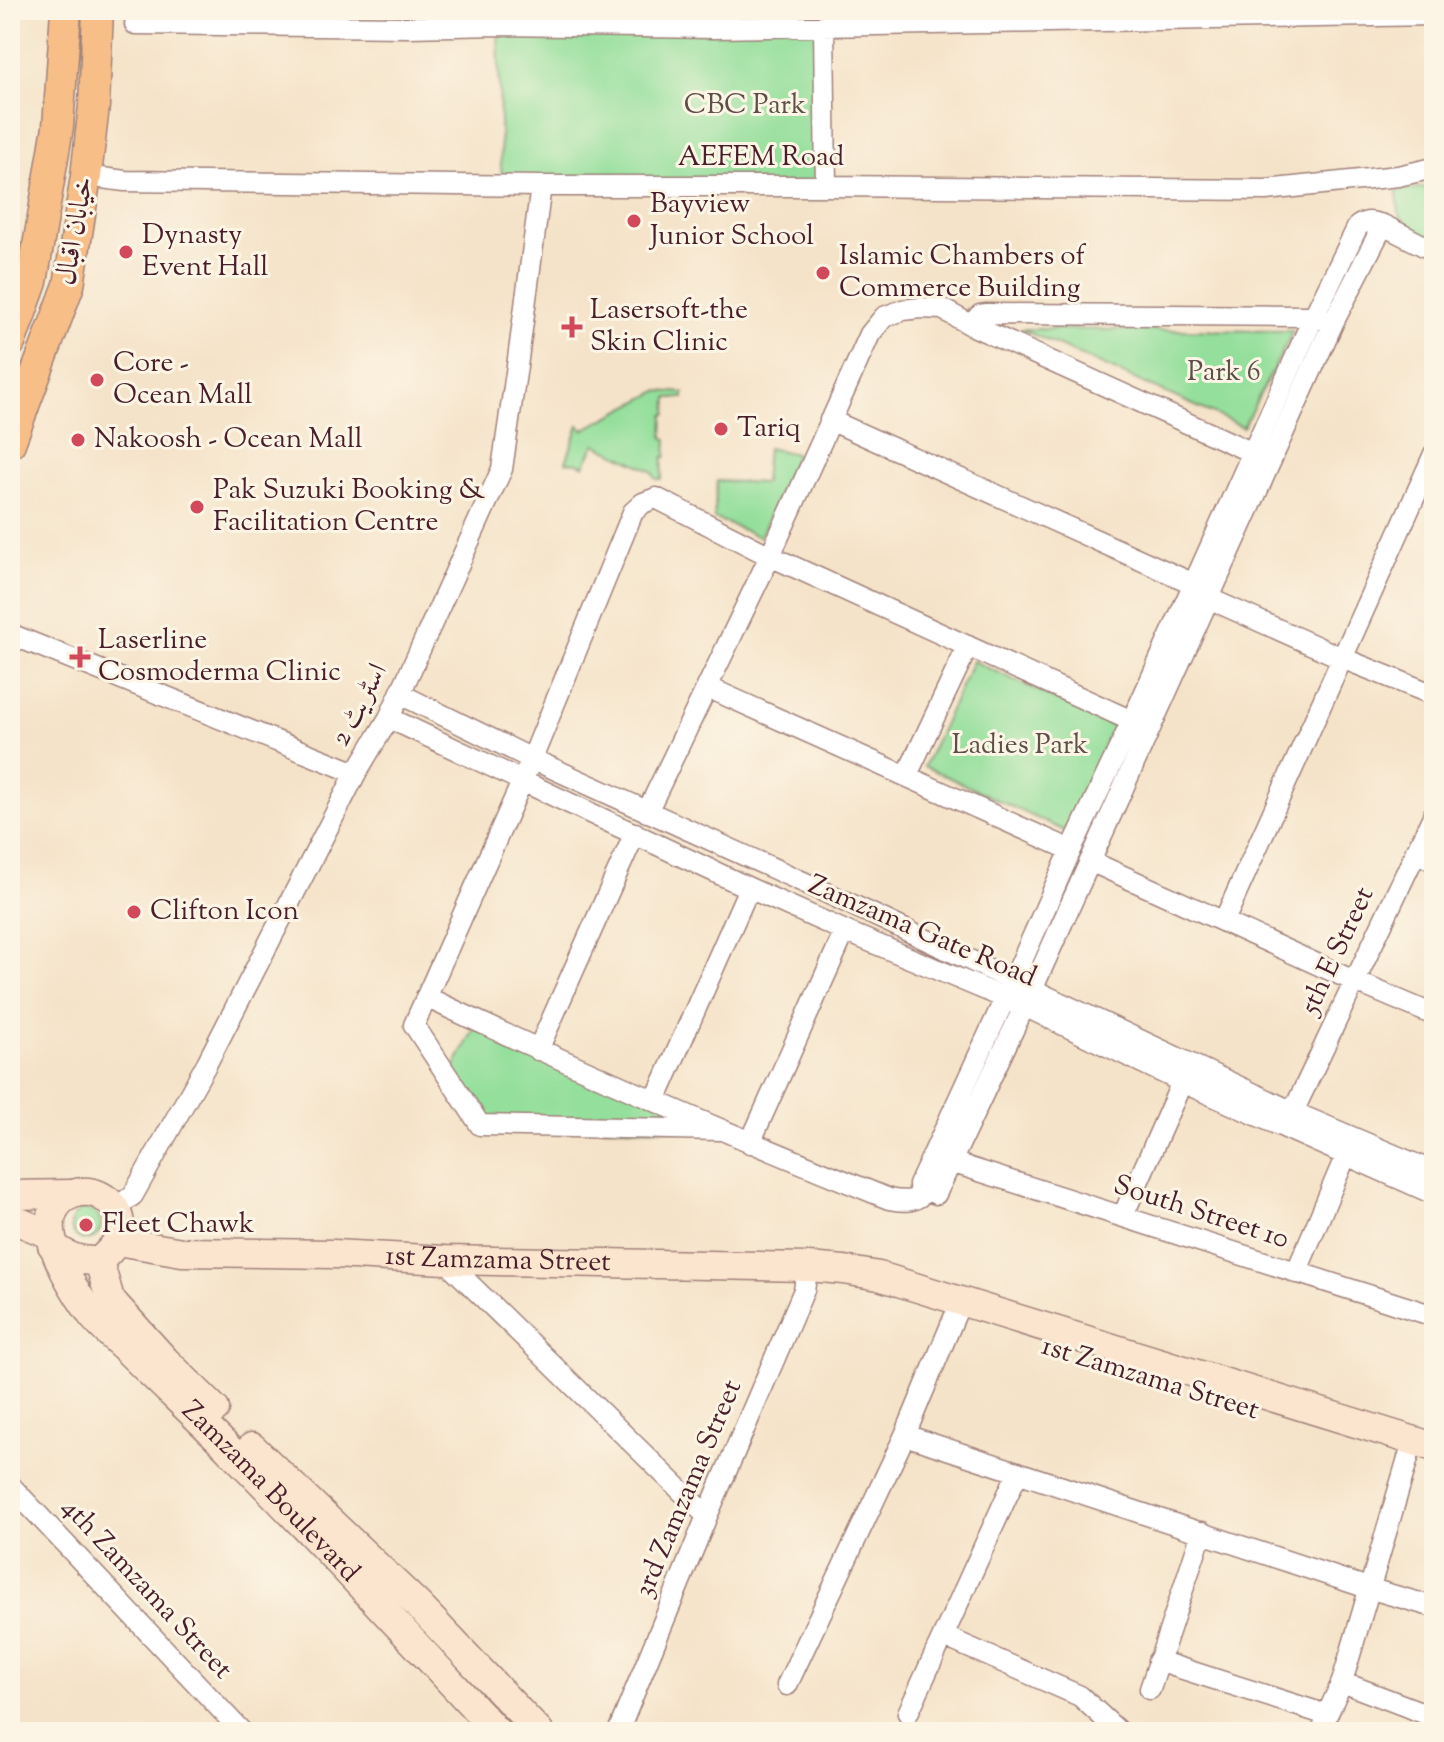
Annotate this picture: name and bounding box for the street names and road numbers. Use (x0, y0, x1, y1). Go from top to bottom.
street label: AEFEM Road (678, 138, 845, 178)
street label: خیابان اقبال (47, 173, 105, 289)
street label: اسٹریٹ 2 (322, 656, 398, 754)
street label: Zamzama Gate Road (802, 866, 1042, 998)
street label: 5th E Street (1290, 880, 1385, 1023)
street label: South Street 10 (1108, 1166, 1294, 1260)
street label: 1st Zamzama Street (384, 1237, 612, 1283)
street label: 1st Zamzama Street (1036, 1327, 1264, 1431)
street label: 3rd Zamzama Street (625, 1374, 753, 1604)
street label: Zamzama Boulevard (172, 1392, 368, 1592)
street label: 4th Zamzama Street (51, 1489, 241, 1689)

